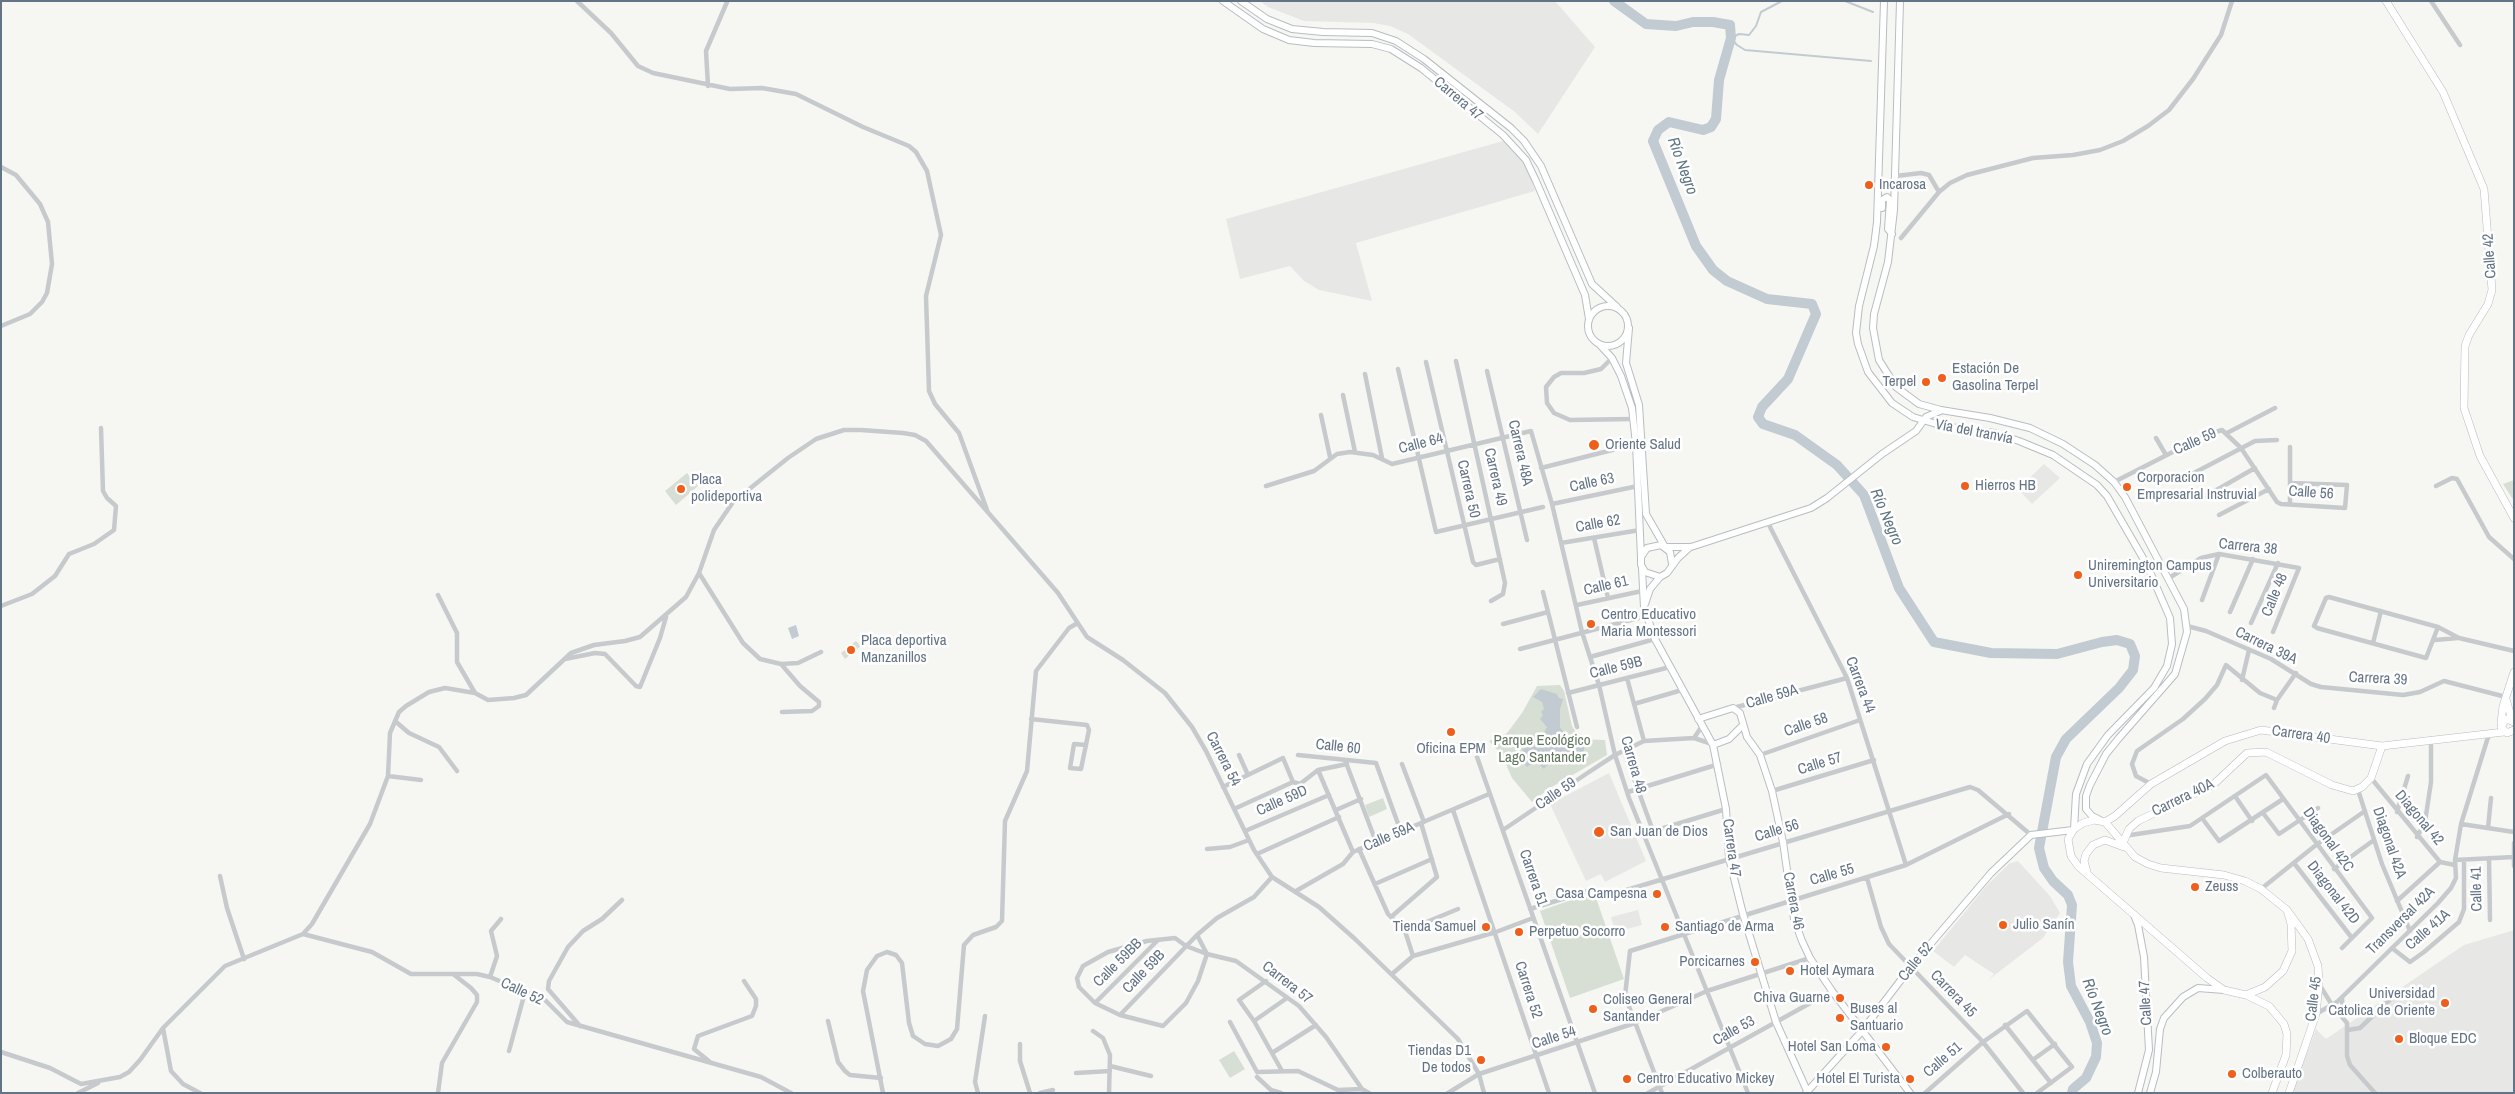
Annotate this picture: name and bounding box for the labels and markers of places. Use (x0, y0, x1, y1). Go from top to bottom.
place label: Incarosa (1879, 176, 1926, 194)
marker: Incarosa (1863, 179, 1875, 191)
place label: Estación De Gasolina Terpel (1952, 360, 2038, 395)
marker: Estación De Gasolina Terpel (1936, 372, 1948, 384)
place label: Terpel (1883, 373, 1916, 391)
marker: Terpel (1920, 376, 1932, 388)
place label: Oriente Salud (1605, 436, 1681, 454)
marker: Oriente Salud (1587, 438, 1601, 452)
place label: Corporacion Empresarial Instruvial (2137, 469, 2257, 504)
place label: Placa polideportiva (691, 471, 762, 506)
place label: Hierros HB (1975, 477, 2036, 495)
marker: Hierros HB (1959, 480, 1971, 492)
marker: Corporacion Empresarial Instruvial (2121, 481, 2133, 493)
marker: Placa polideportiva (675, 483, 687, 495)
place label: Uniremington Campus Universitario (2088, 557, 2212, 592)
marker: Uniremington Campus Universitario (2072, 569, 2084, 581)
place label: Centro Educativo Maria Montessori (1601, 606, 1697, 641)
marker: Centro Educativo Maria Montessori (1585, 618, 1597, 630)
place label: Placa deportiva Manzanillos (861, 632, 946, 667)
marker: Placa deportiva Manzanillos (845, 644, 857, 656)
marker: Oficina EPM (1445, 726, 1457, 738)
place label: Oficina EPM (1416, 740, 1486, 758)
place label: San Juan de Dios (1610, 823, 1708, 841)
marker: San Juan de Dios (1592, 825, 1606, 839)
place label: Zeuss (2205, 878, 2238, 896)
marker: Zeuss (2189, 881, 2201, 893)
place label: Casa Campesna (1555, 885, 1647, 903)
marker: Casa Campesna (1651, 888, 1663, 900)
place label: Julio Sanín (2013, 916, 2075, 934)
place label: Tienda Samuel (1393, 918, 1476, 936)
place label: Santiago de Arma (1675, 918, 1774, 936)
marker: Julio Sanín (1997, 919, 2009, 931)
marker: Tienda Samuel (1480, 921, 1492, 933)
marker: Santiago de Arma (1659, 921, 1671, 933)
place label: Perpetuo Socorro (1529, 923, 1625, 941)
marker: Perpetuo Socorro (1513, 926, 1525, 938)
place label: Porcicarnes (1679, 953, 1745, 971)
marker: Porcicarnes (1749, 956, 1761, 968)
place label: Hotel Aymara (1800, 962, 1874, 980)
marker: Hotel Aymara (1784, 965, 1796, 977)
place label: Universidad Catolica de Oriente (2328, 985, 2435, 1020)
place label: Chiva Guarne (1753, 989, 1830, 1007)
place label: Coliseo General Santander (1603, 991, 1692, 1026)
marker: Chiva Guarne (1834, 992, 1846, 1004)
marker: Universidad Catolica de Oriente (2439, 997, 2451, 1009)
place label: Buses al Santuario (1850, 1000, 1903, 1035)
marker: Coliseo General Santander (1587, 1003, 1599, 1015)
marker: Buses al Santuario (1834, 1012, 1846, 1024)
place label: Bloque EDC (2409, 1030, 2477, 1048)
marker: Bloque EDC (2393, 1033, 2405, 1045)
place label: Hotel San Loma (1788, 1038, 1876, 1056)
marker: Hotel San Loma (1880, 1041, 1892, 1053)
place label: Tiendas D1 De todos (1408, 1042, 1471, 1077)
marker: Tiendas D1 De todos (1475, 1054, 1487, 1066)
place label: Colberauto (2242, 1065, 2302, 1083)
marker: Colberauto (2226, 1068, 2238, 1080)
place label: Centro Educativo Mickey (1637, 1070, 1774, 1088)
place label: Hotel El Turista (1816, 1070, 1900, 1088)
marker: Centro Educativo Mickey (1621, 1073, 1633, 1085)
marker: Hotel El Turista (1904, 1073, 1916, 1085)

